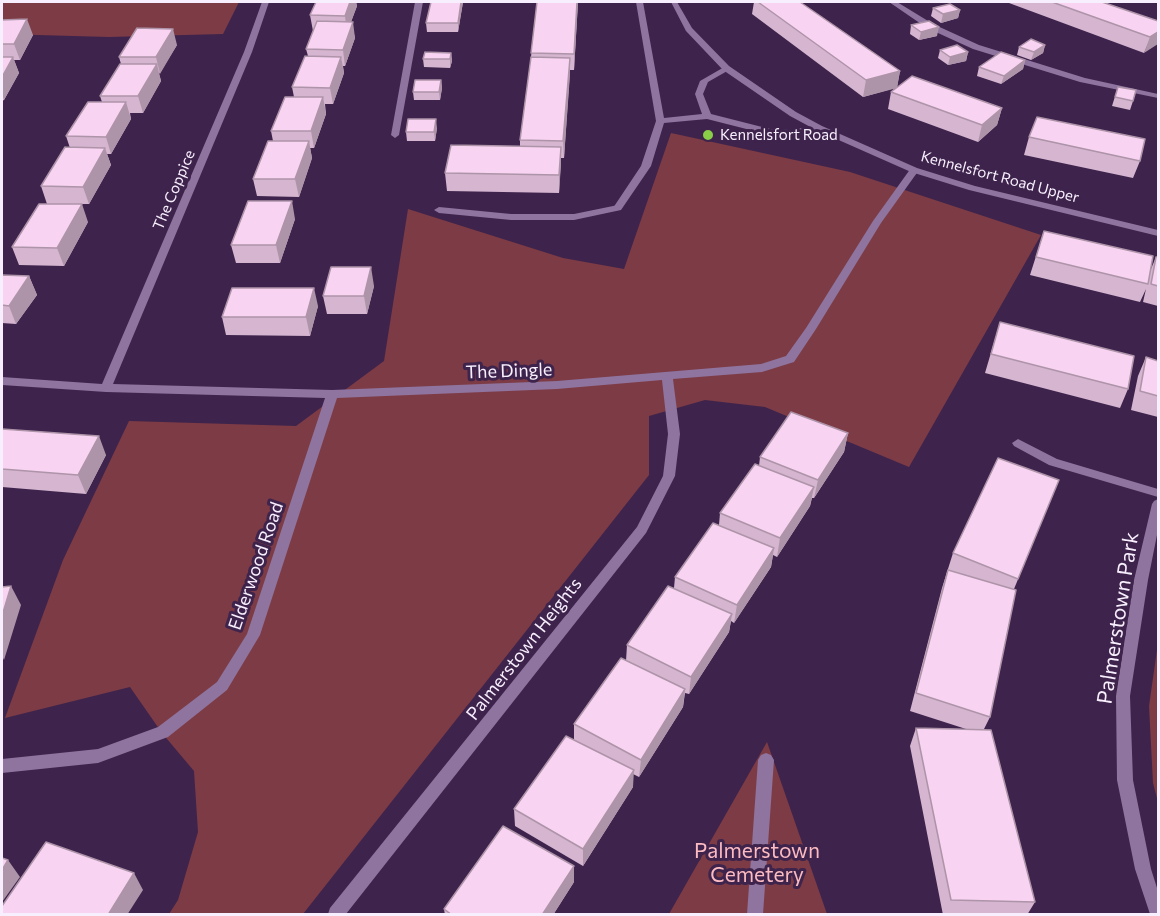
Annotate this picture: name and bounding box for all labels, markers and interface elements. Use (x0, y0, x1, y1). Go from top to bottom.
place label: Kennelsfort Road (720, 126, 838, 144)
marker: Kennelsfort Road (701, 128, 715, 142)
street label: The Coppice (149, 147, 199, 233)
street label: Kennelsfort Road Upper (919, 147, 1081, 207)
street label: The Dingle (465, 359, 553, 383)
street label: Elderwood Road (224, 499, 288, 633)
street label: Palmerstown Park (1092, 530, 1144, 706)
street label: Palmerstown Heights (462, 574, 586, 724)
park label: Palmerstown Cemetery (694, 838, 820, 888)

